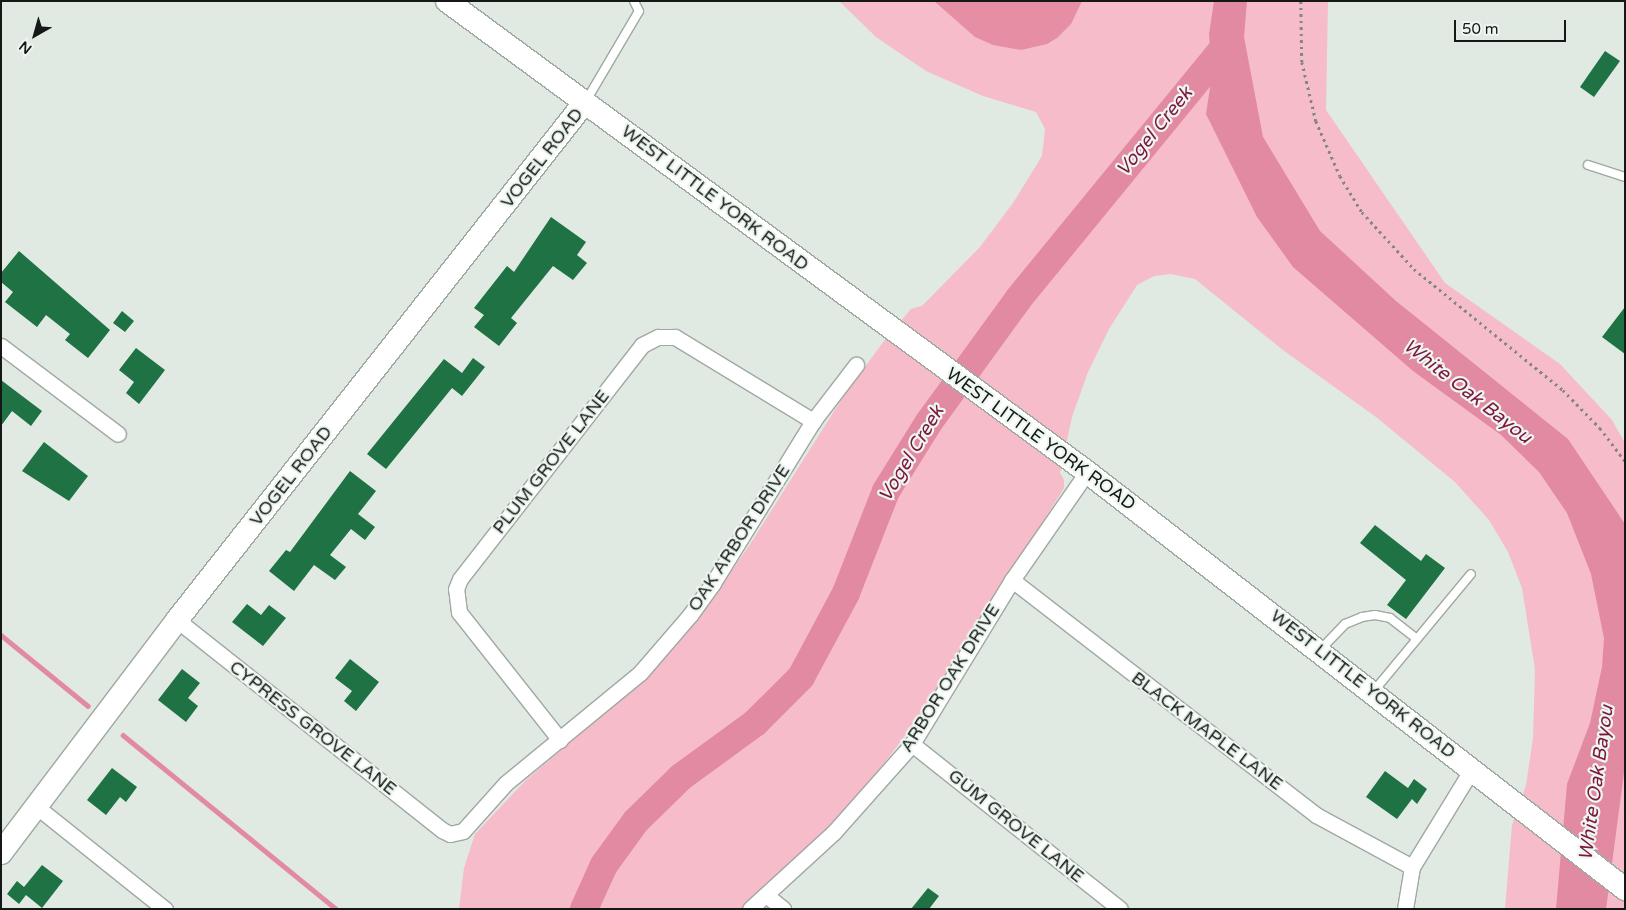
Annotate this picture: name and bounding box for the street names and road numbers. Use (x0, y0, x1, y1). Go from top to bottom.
street label: VOGEL ROAD (496, 104, 588, 212)
street label: WEST LITTLE YORK ROAD (617, 120, 813, 276)
street label: WEST LITTLE YORK ROAD (942, 363, 1140, 515)
street label: PLUM GROVE LANE (488, 386, 614, 538)
street label: VOGEL ROAD (245, 422, 337, 530)
street label: OAK ARBOR DRIVE (683, 461, 795, 615)
street label: ARBOR OAK DRIVE (896, 600, 1004, 756)
street label: WEST LITTLE YORK ROAD (1266, 605, 1460, 763)
street label: CYPRESS GROVE LANE (225, 656, 401, 800)
street label: BLACK MAPLE LANE (1127, 667, 1287, 795)
street label: GUM GROVE LANE (944, 765, 1088, 887)

